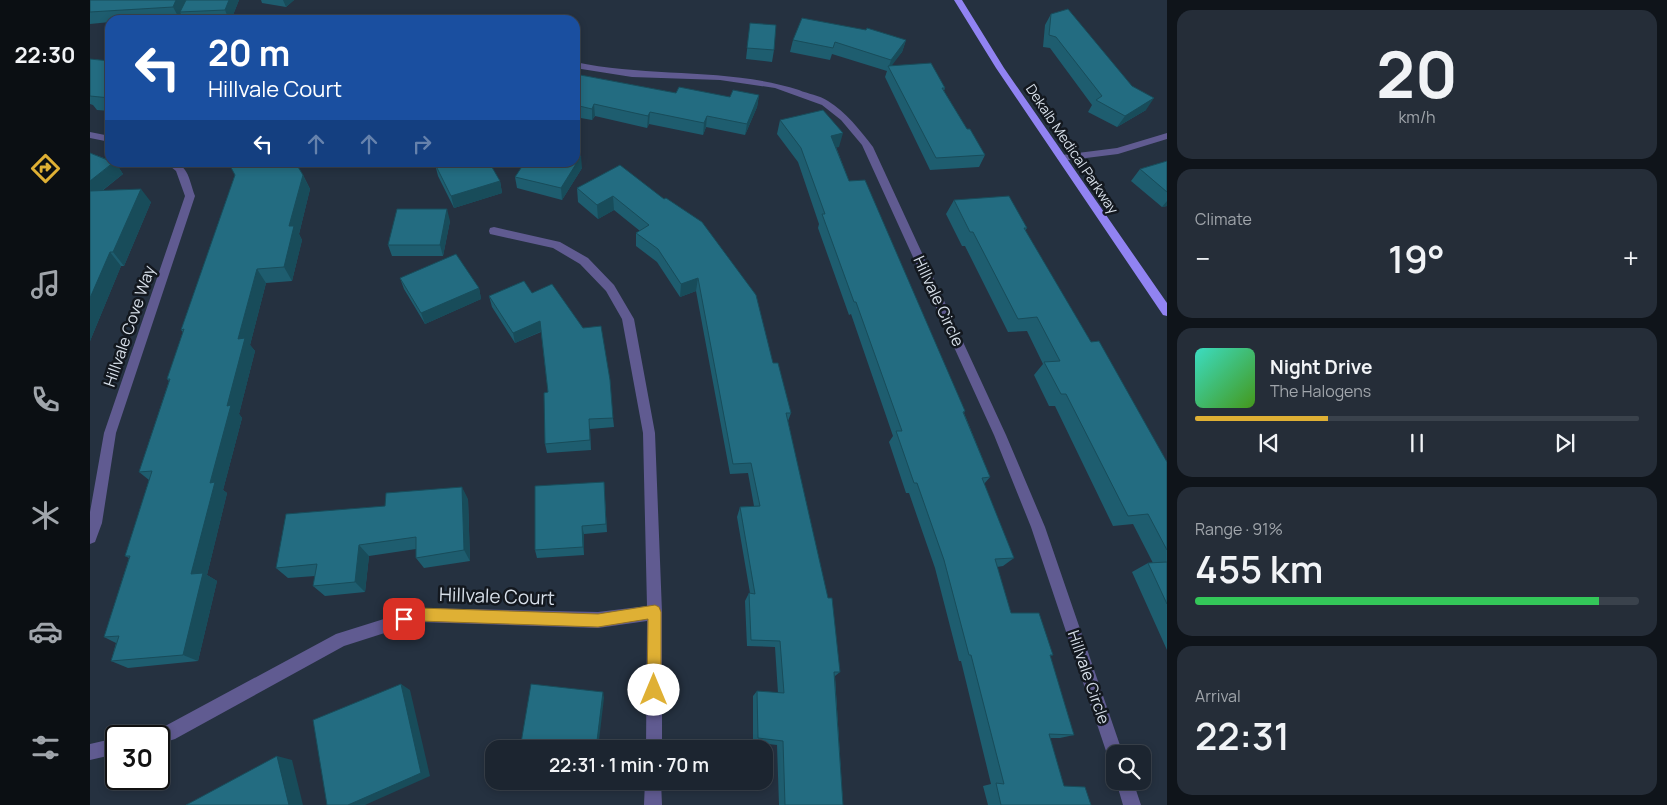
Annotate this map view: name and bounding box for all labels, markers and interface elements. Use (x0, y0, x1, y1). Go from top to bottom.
text: 20 m (208, 29, 290, 77)
text: 20 (1376, 29, 1458, 118)
icon: left (125, 35, 190, 100)
text: 22:30 (14, 40, 76, 70)
text: Hillvale Court (208, 74, 342, 104)
street label: Dekalb Medical Parkway (1022, 80, 1123, 218)
text: km/h (1398, 106, 1436, 128)
icon: left (249, 130, 277, 158)
icon: ahead (302, 130, 330, 158)
icon: ahead (355, 130, 383, 158)
icon: right (408, 130, 436, 158)
icon: directions (28, 151, 63, 186)
text: Climate (1195, 208, 1252, 230)
text: 19° (1388, 232, 1445, 284)
text: − (1195, 239, 1210, 277)
text: + (1623, 239, 1639, 277)
street label: Hillvale Circle (908, 252, 970, 350)
street label: Hillvale Cove Way (98, 262, 160, 390)
icon: music (28, 267, 63, 302)
text: Night Drive (1270, 354, 1372, 380)
text: The Halogens (1270, 380, 1371, 402)
icon: phone (28, 382, 63, 417)
icon: previous (1255, 429, 1283, 457)
icon: pause (1403, 429, 1431, 457)
icon: next (1551, 429, 1579, 457)
icon: climate (28, 498, 63, 533)
text: Range · 91% (1195, 518, 1283, 540)
text: 455 km (1195, 542, 1323, 594)
street label: Hillvale Court (439, 581, 555, 611)
pin (383, 598, 425, 640)
icon: arrive (390, 605, 418, 633)
icon: car (28, 614, 63, 649)
street label: Hillvale Circle (1063, 627, 1115, 727)
position arrow (627, 663, 679, 715)
text: Arrival (1195, 685, 1241, 707)
text: 22:31 (1195, 709, 1290, 761)
speed limit sign: 30 (105, 725, 170, 790)
icon: filters (28, 730, 63, 765)
map controls (1106, 745, 1151, 790)
button: search (1106, 745, 1151, 790)
text: 22:31 · 1 min · 70 m (549, 752, 709, 778)

